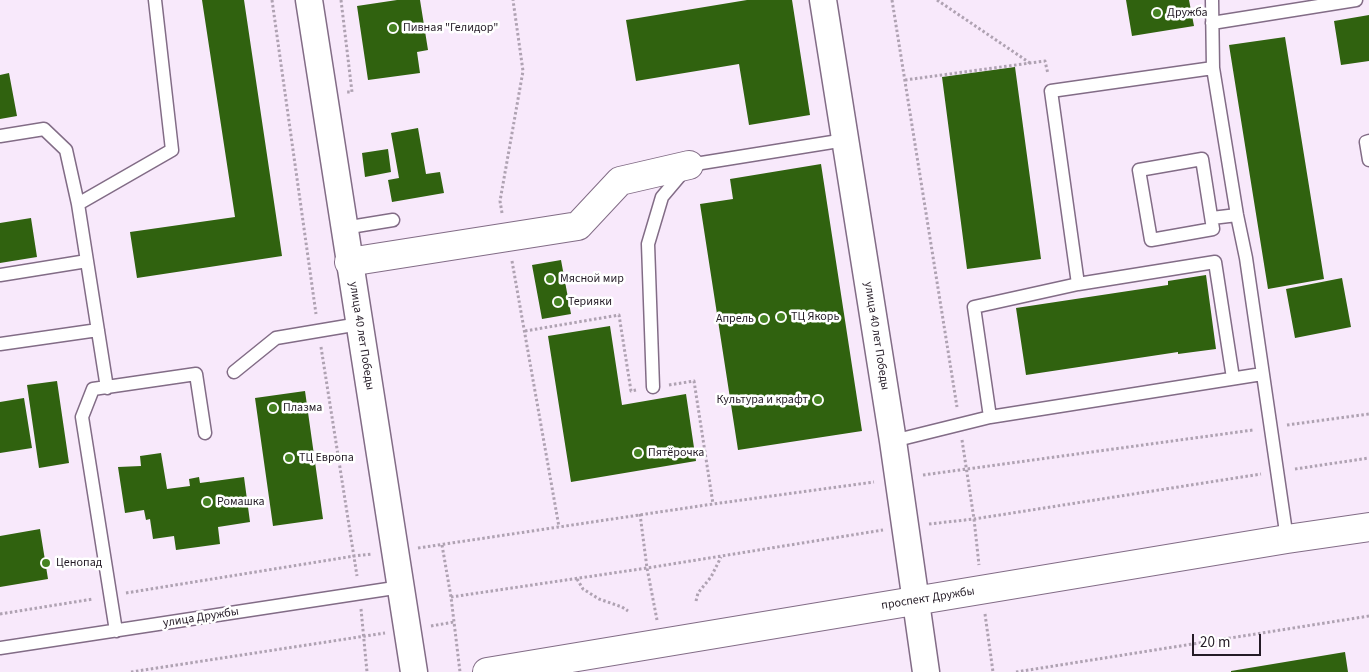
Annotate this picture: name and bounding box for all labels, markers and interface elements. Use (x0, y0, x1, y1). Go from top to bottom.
place label: Дружба (1167, 6, 1208, 20)
marker: Дружба (1151, 7, 1163, 19)
place label: Пивная "Гелидор" (403, 21, 498, 35)
marker: Пивная "Гелидор" (387, 22, 399, 34)
place label: Мясной мир (560, 272, 624, 286)
marker: Мясной мир (544, 273, 556, 285)
street label: улица 40 лет Победы (345, 281, 377, 391)
street label: улица 40 лет Победы (860, 281, 892, 391)
place label: Терияки (568, 295, 612, 309)
marker: Терияки (552, 296, 564, 308)
place label: ТЦ Якорь (791, 310, 839, 324)
marker: ТЦ Якорь (775, 311, 787, 323)
place label: Апрель (716, 312, 754, 326)
marker: Апрель (758, 313, 770, 325)
place label: Культура и крафт (717, 393, 808, 407)
marker: Культура и крафт (812, 394, 824, 406)
place label: Плазма (283, 401, 322, 415)
marker: Плазма (267, 402, 279, 414)
place label: Пятёрочка (648, 446, 704, 460)
marker: Пятёрочка (632, 447, 644, 459)
place label: ТЦ Европа (299, 451, 354, 465)
marker: ТЦ Европа (283, 452, 295, 464)
place label: Ромашка (217, 495, 265, 509)
marker: Ромашка (201, 496, 213, 508)
place label: Ценопад (56, 556, 102, 570)
marker: Ценопад (40, 557, 52, 569)
street label: проспект Дружбы (880, 585, 976, 613)
street label: улица Дружбы (162, 605, 240, 631)
scale bar (1194, 624, 1263, 656)
text: 20 m (1200, 632, 1230, 653)

